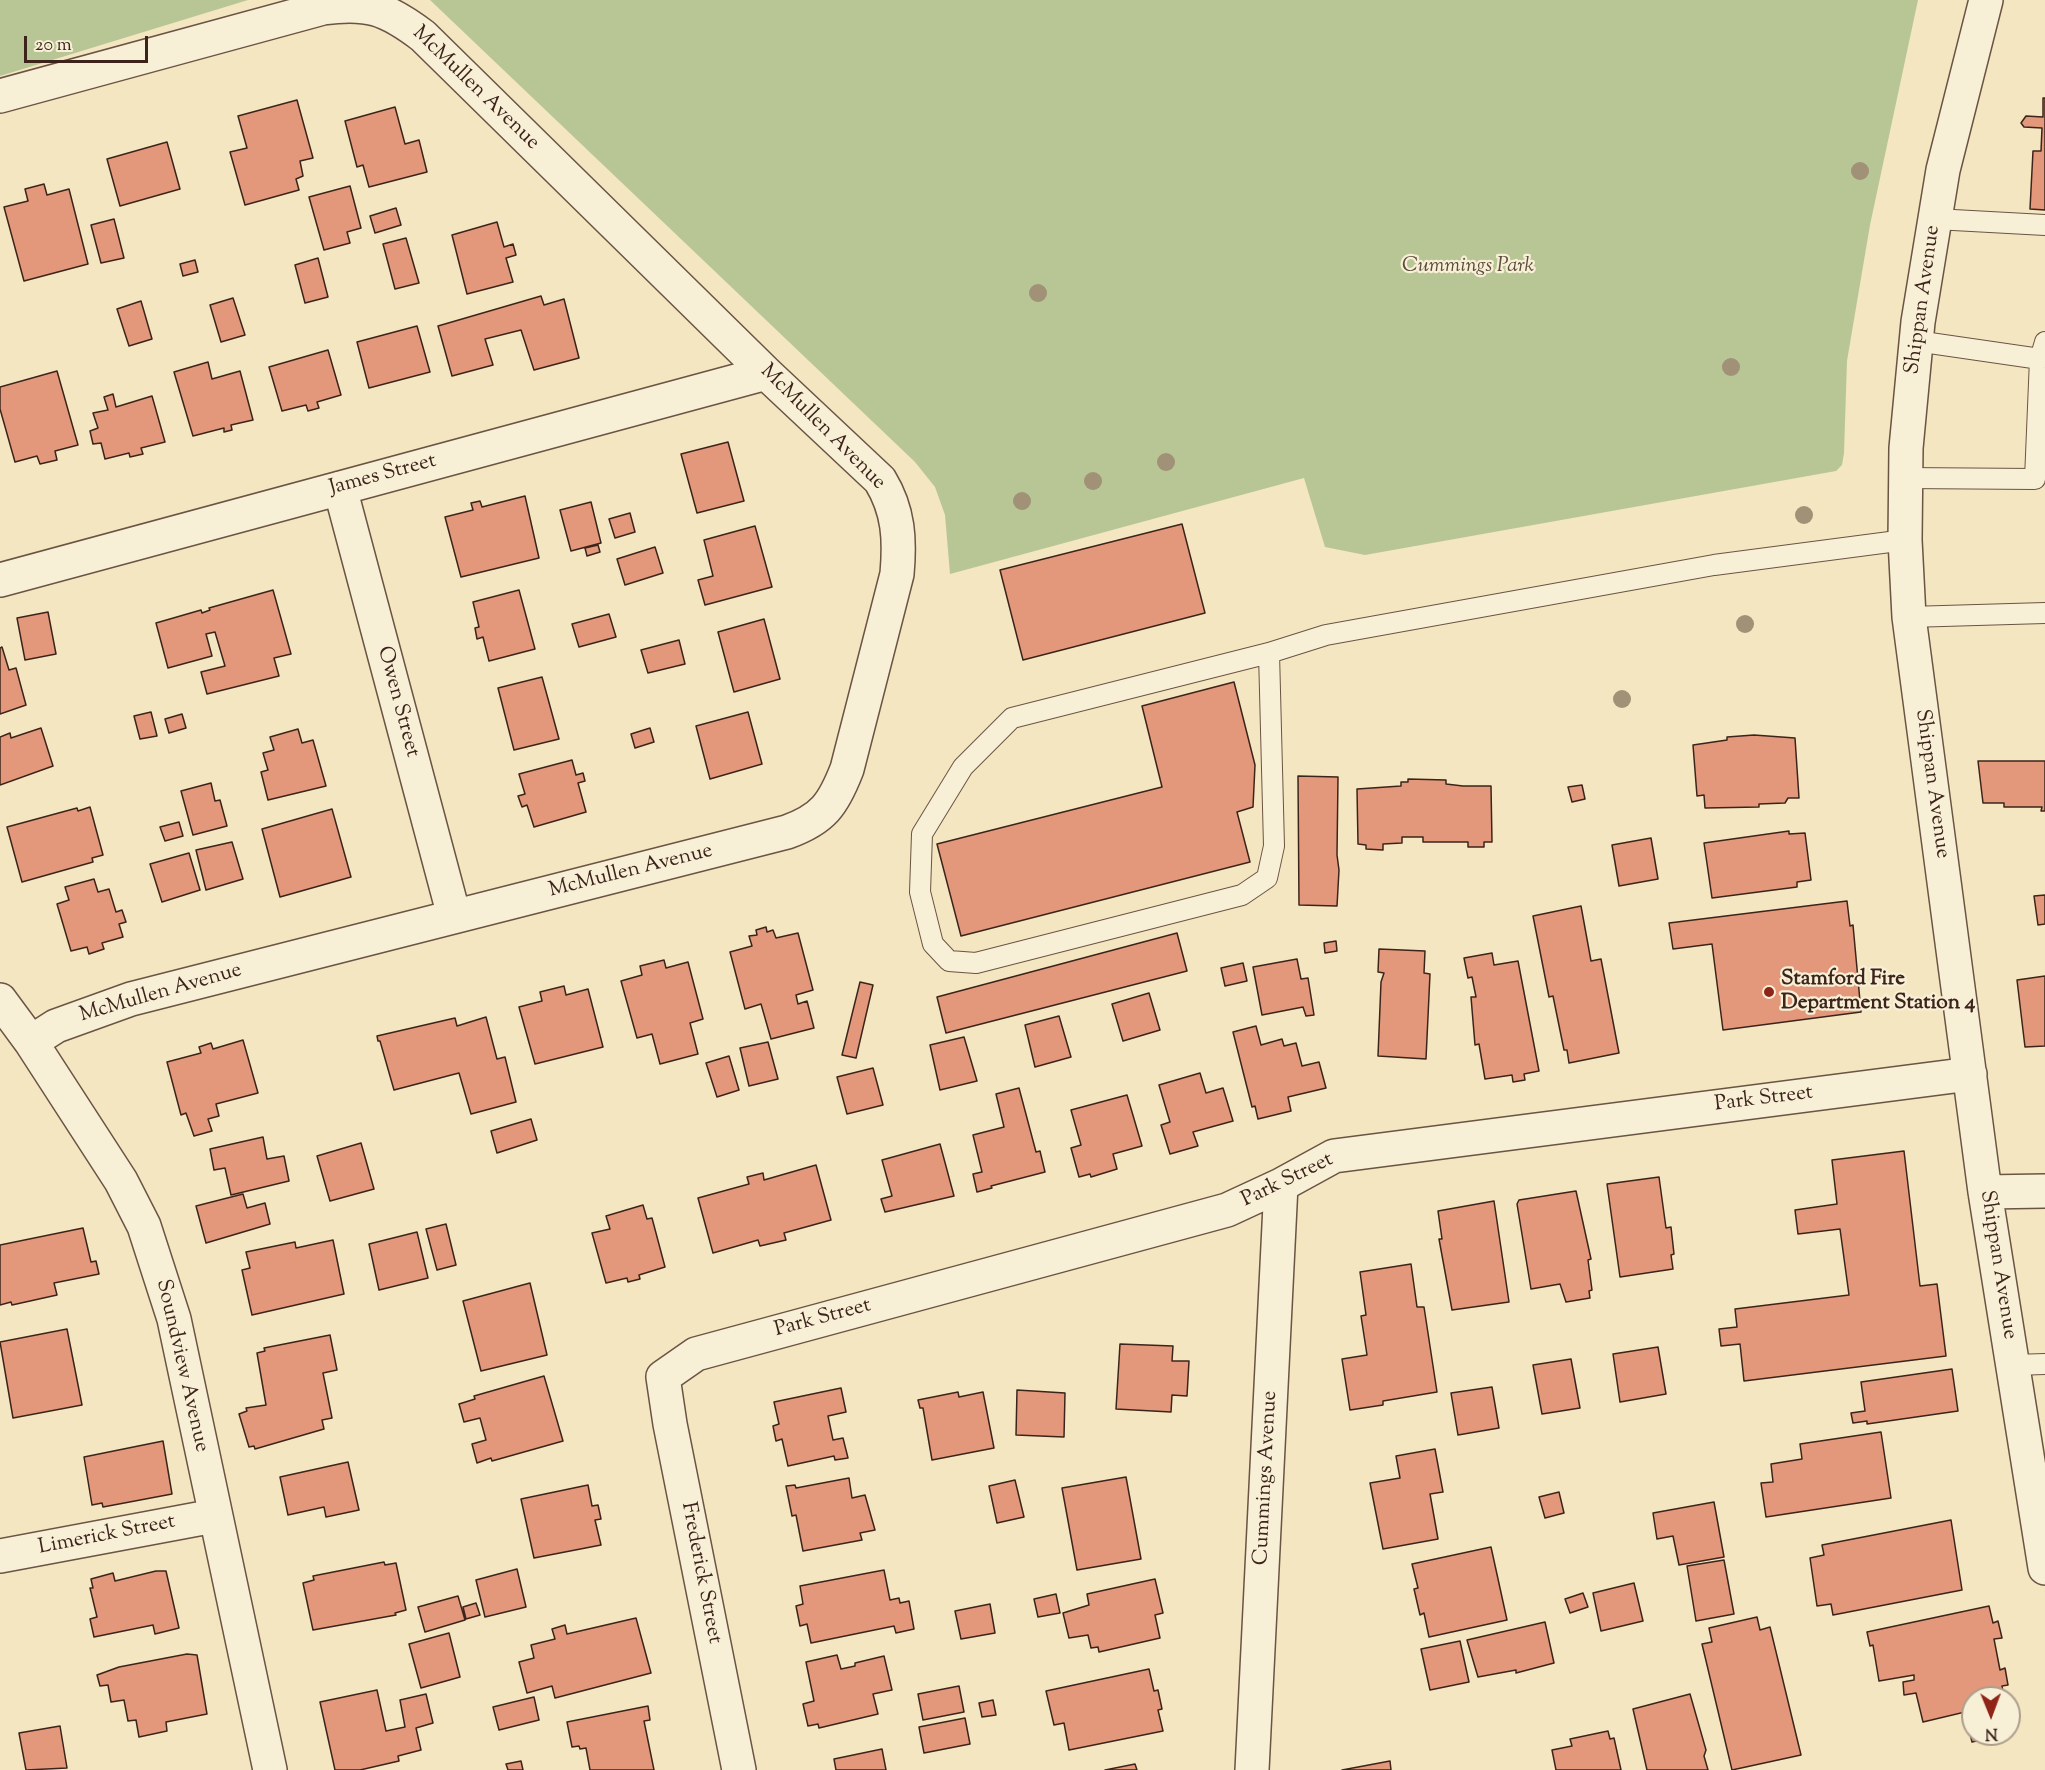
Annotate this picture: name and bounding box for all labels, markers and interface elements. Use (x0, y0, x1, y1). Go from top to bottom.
street label: McMullen Avenue (406, 22, 544, 156)
scale bar (27, 24, 152, 62)
text: 20 m (35, 33, 72, 59)
street label: Shippan Avenue (1901, 224, 1947, 376)
park label: Cummings Park (1402, 254, 1534, 280)
street label: McMullen Avenue (754, 360, 890, 496)
street label: James Street (327, 450, 439, 502)
street label: Owen Street (370, 644, 424, 760)
street label: Shippan Avenue (1908, 708, 1954, 860)
street label: McMullen Avenue (547, 840, 715, 904)
street label: McMullen Avenue (77, 959, 245, 1029)
place label: Stamford Fire Department Station 4 (1781, 967, 1975, 1017)
marker: Stamford Fire Department Station 4 (1762, 985, 1776, 999)
street label: Park Street (1713, 1081, 1815, 1119)
street label: Park Street (1238, 1148, 1338, 1214)
street label: Shippan Avenue (1973, 1189, 2021, 1341)
street label: Soundview Avenue (149, 1277, 213, 1455)
street label: Park Street (772, 1294, 874, 1344)
street label: Cummings Avenue (1250, 1390, 1284, 1566)
street label: Frederick Street (674, 1500, 726, 1646)
street label: Limerick Street (36, 1510, 178, 1562)
north arrow (1961, 1686, 2021, 1746)
text: N (1985, 1721, 1998, 1744)

